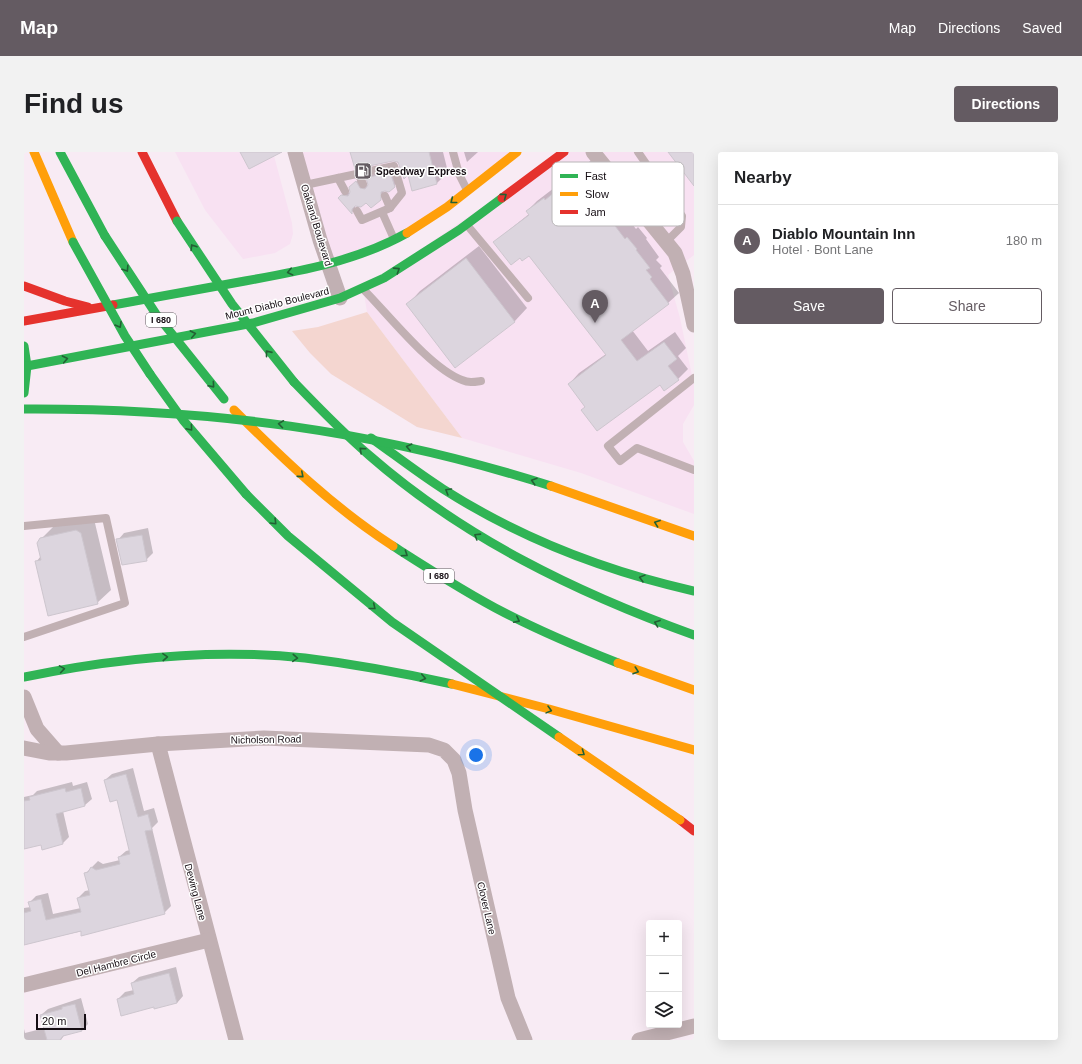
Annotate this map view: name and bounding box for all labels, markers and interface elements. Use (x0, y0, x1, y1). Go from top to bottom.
text: Map (20, 17, 58, 38)
text: Map (889, 20, 916, 36)
text: Directions (938, 20, 1000, 36)
text: Saved (1022, 20, 1062, 36)
button: Directions (954, 86, 1058, 122)
text: Find us (24, 88, 124, 119)
fuel station icon: Speedway Express (353, 161, 373, 181)
legend (552, 162, 684, 226)
place label: Speedway Express (376, 166, 467, 177)
text: Nearby (734, 168, 792, 187)
text: Fast (585, 170, 606, 182)
street label: Oakland Boulevard (299, 183, 334, 267)
text: Slow (585, 188, 609, 200)
one-way arrow (500, 194, 507, 201)
one-way arrow (450, 197, 457, 204)
text: Jam (585, 206, 606, 218)
text: Diablo Mountain Inn (772, 225, 915, 242)
text: A (742, 233, 752, 248)
text: 180 m (1006, 233, 1042, 248)
text: Hotel · Bont Lane (772, 242, 873, 257)
one-way arrow (190, 244, 197, 251)
one-way arrow (121, 265, 128, 272)
one-way arrow (287, 267, 294, 276)
one-way arrow (393, 267, 400, 275)
street label: Mount Diablo Boulevard (224, 285, 330, 322)
button: Save (734, 288, 884, 324)
button: Share (892, 288, 1042, 324)
pin: A (582, 290, 608, 323)
road number: I 680 (146, 313, 176, 327)
one-way arrow (114, 321, 121, 328)
one-way arrow (190, 331, 196, 339)
one-way arrow (266, 350, 273, 358)
one-way arrow (62, 356, 68, 364)
one-way arrow (207, 380, 214, 387)
one-way arrow (278, 420, 284, 429)
one-way arrow (185, 424, 192, 431)
one-way arrow (406, 443, 412, 451)
one-way arrow (360, 447, 367, 454)
one-way arrow (297, 471, 304, 478)
one-way arrow (531, 477, 538, 485)
one-way arrow (445, 489, 452, 496)
one-way arrow (269, 517, 277, 525)
one-way arrow (654, 519, 661, 527)
one-way arrow (474, 533, 481, 541)
one-way arrow (400, 549, 407, 556)
road number: I 680 (424, 569, 454, 583)
one-way arrow (639, 575, 646, 583)
one-way arrow (368, 602, 375, 609)
one-way arrow (512, 615, 520, 623)
one-way arrow (654, 619, 661, 627)
one-way arrow (162, 652, 168, 661)
one-way arrow (292, 653, 298, 662)
one-way arrow (59, 665, 65, 674)
one-way arrow (633, 666, 640, 674)
one-way arrow (420, 673, 426, 681)
one-way arrow (545, 705, 552, 714)
street label: Nicholson Road (231, 733, 301, 746)
your location (466, 745, 486, 765)
one-way arrow (578, 748, 585, 755)
street label: Dewing Lane (183, 863, 208, 922)
street label: Clover Lane (475, 881, 498, 936)
map controls (646, 920, 682, 1028)
button: + (646, 920, 682, 956)
street label: Del Hambre Circle (75, 948, 158, 979)
button: − (646, 956, 682, 992)
button: layers (646, 992, 682, 1028)
scale bar (36, 1012, 86, 1031)
text: 20 m (42, 1015, 66, 1027)

